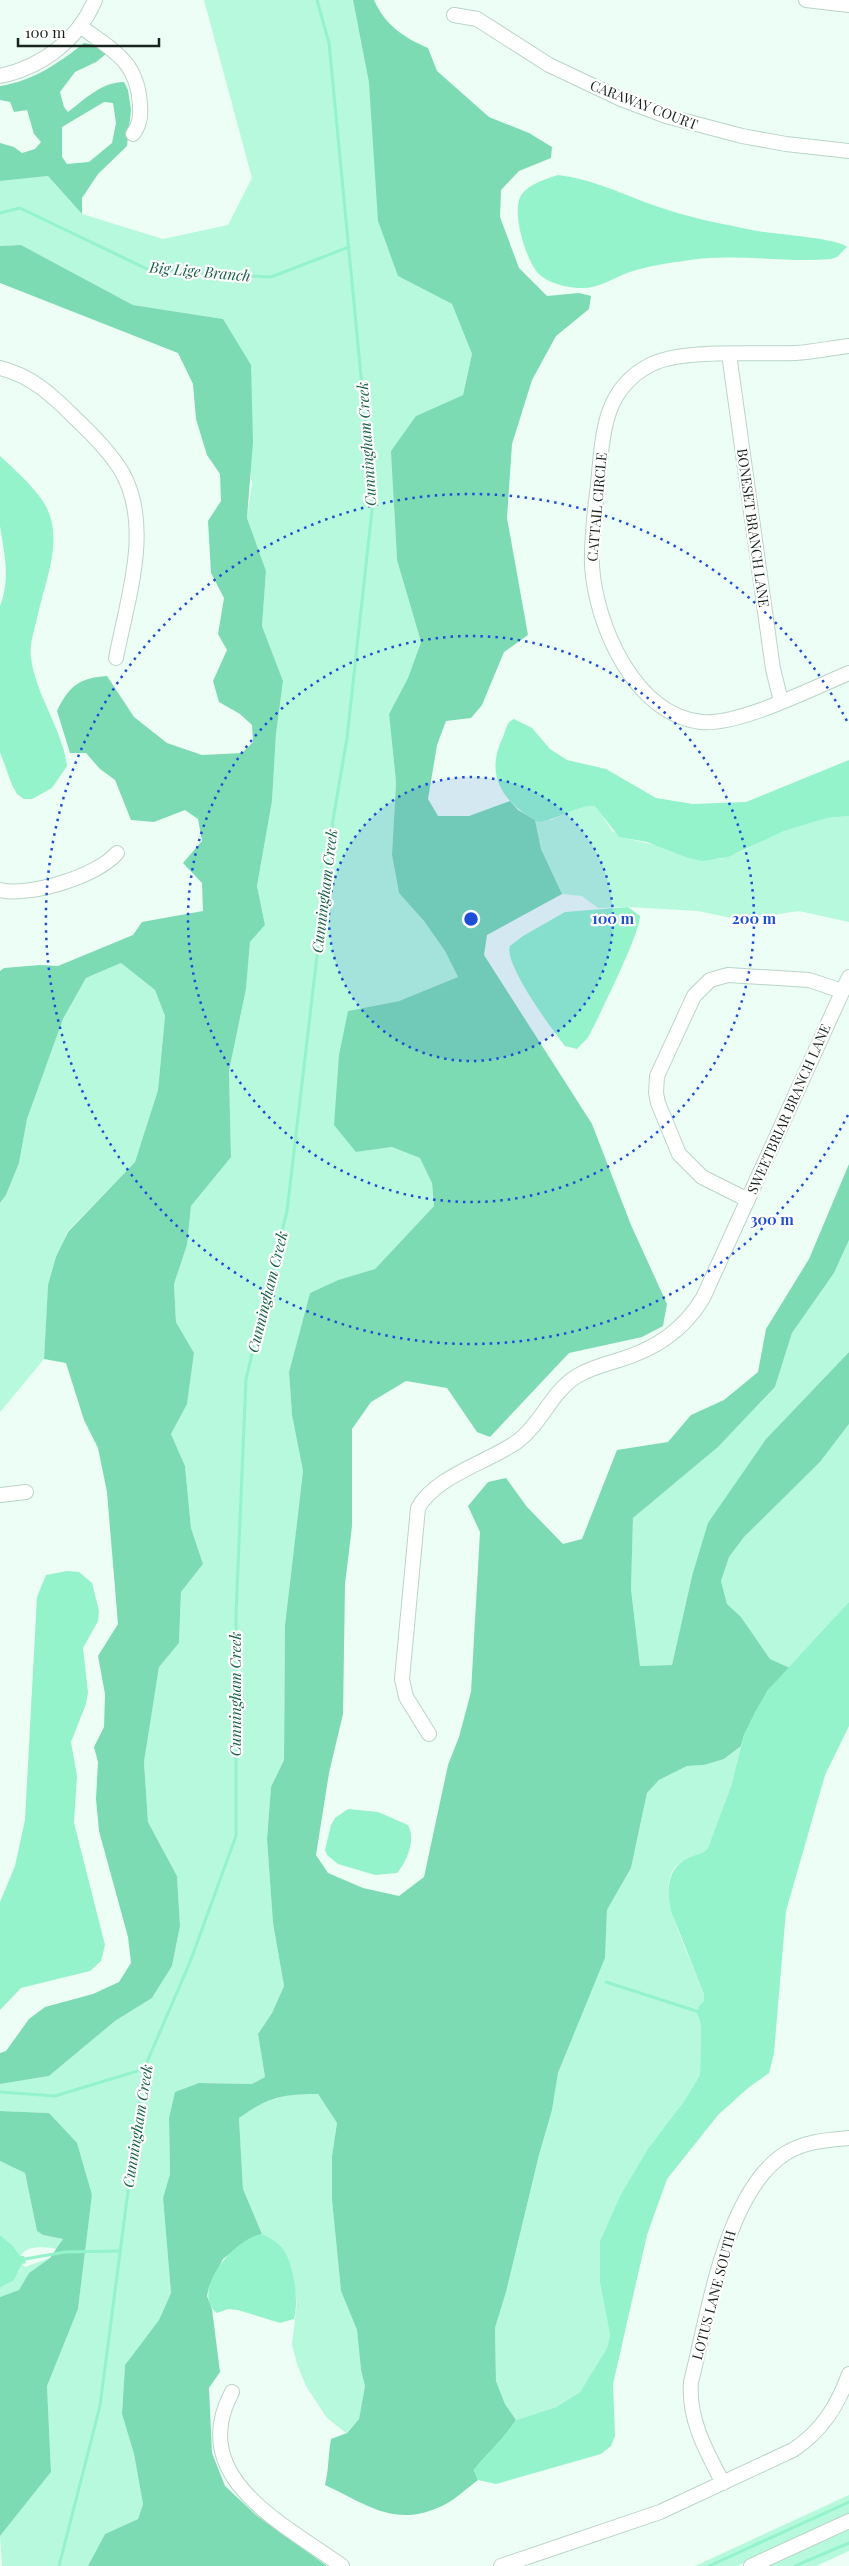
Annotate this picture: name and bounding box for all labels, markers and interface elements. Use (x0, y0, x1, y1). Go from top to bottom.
scale bar (18, 15, 159, 47)
text: 100 m (25, 22, 66, 42)
street label: CARAWAY COURT (588, 75, 701, 134)
water label: Big Lige Branch (148, 257, 252, 285)
water label: Cunningham Creek (352, 381, 380, 507)
street label: BONESET BRANCH LANE (733, 447, 774, 609)
street label: CATTAIL CIRCLE (582, 452, 611, 562)
water label: Cunningham Creek (306, 828, 342, 954)
text: 100 m (592, 908, 635, 928)
text: 200 m (732, 908, 777, 928)
centre of rings (462, 910, 480, 928)
street label: SWEETBRIAR BRANCH LANE (742, 1021, 835, 1197)
text: 300 m (750, 1209, 794, 1229)
water label: Cunningham Creek (242, 1229, 292, 1355)
water label: Cunningham Creek (225, 1631, 245, 1756)
water label: Cunningham Creek (117, 2063, 157, 2189)
street label: LOTUS LANE SOUTH (687, 2228, 740, 2362)

